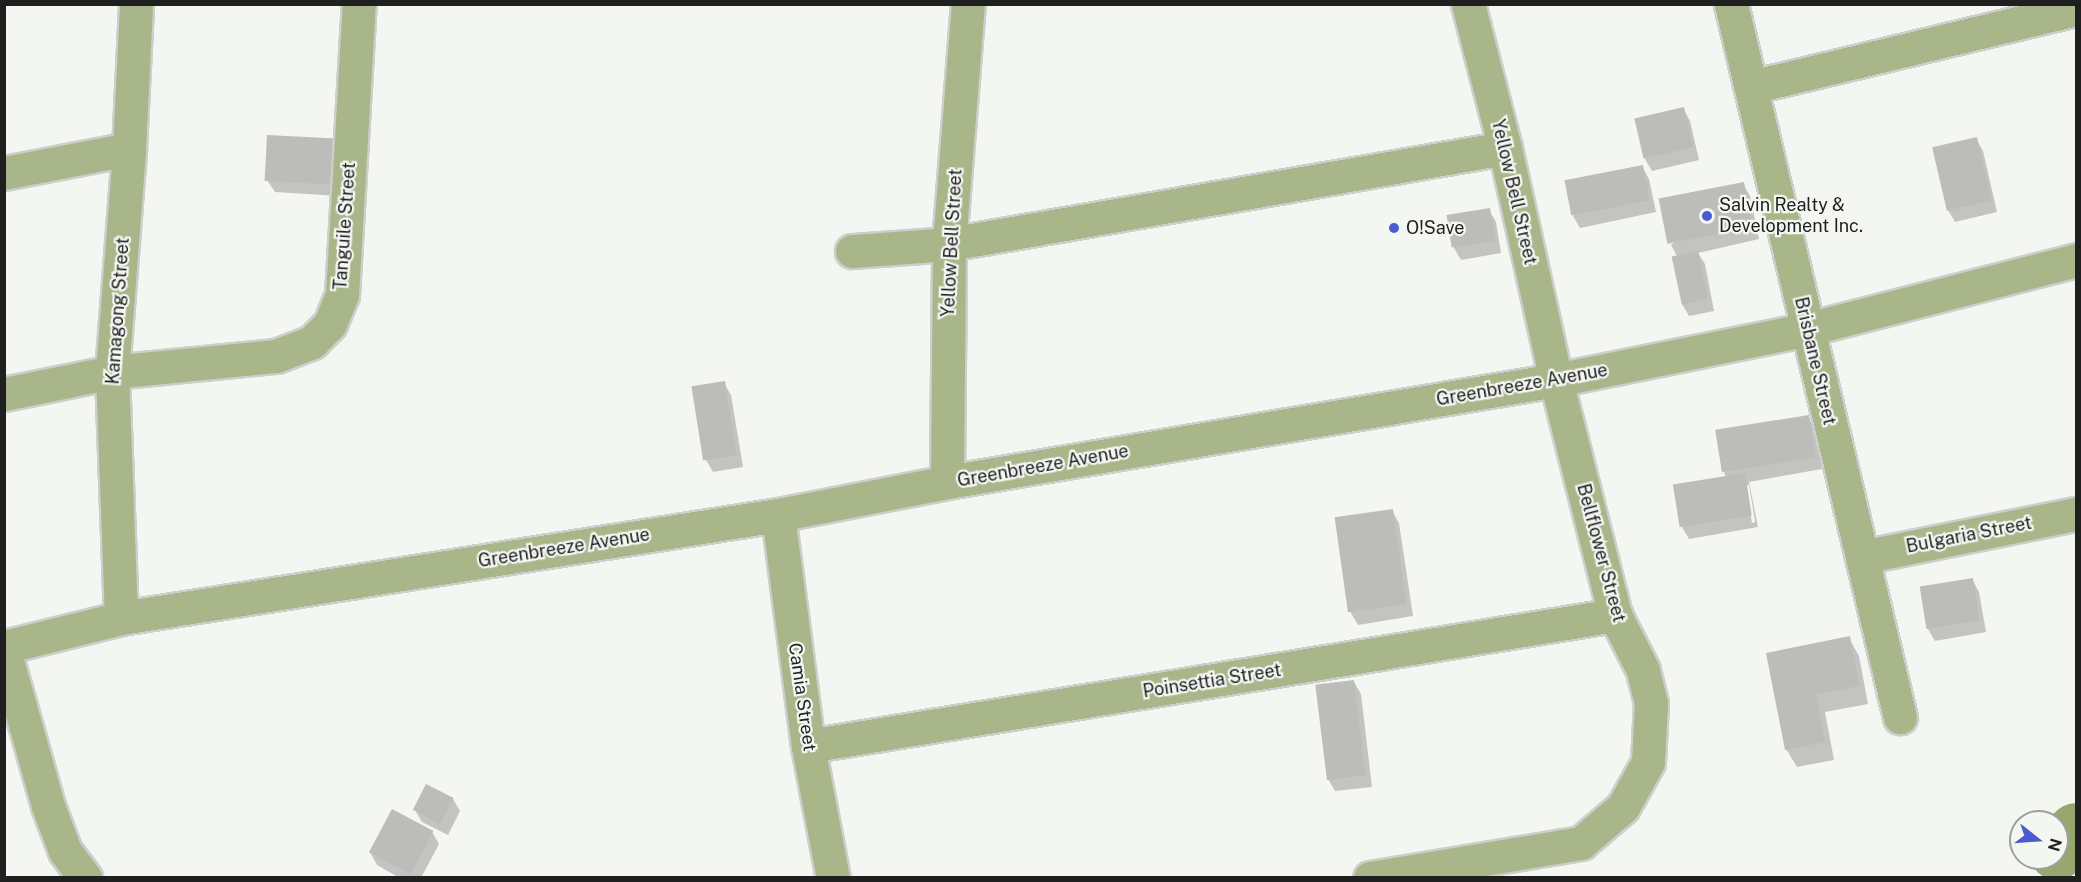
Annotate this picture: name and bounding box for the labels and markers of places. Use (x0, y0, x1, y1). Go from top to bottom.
place label: Salvin Realty & Development Inc. (1719, 195, 1863, 238)
marker: Salvin Realty & Development Inc. (1700, 209, 1714, 223)
place label: O!Save (1406, 217, 1464, 239)
marker: O!Save (1387, 221, 1401, 235)

